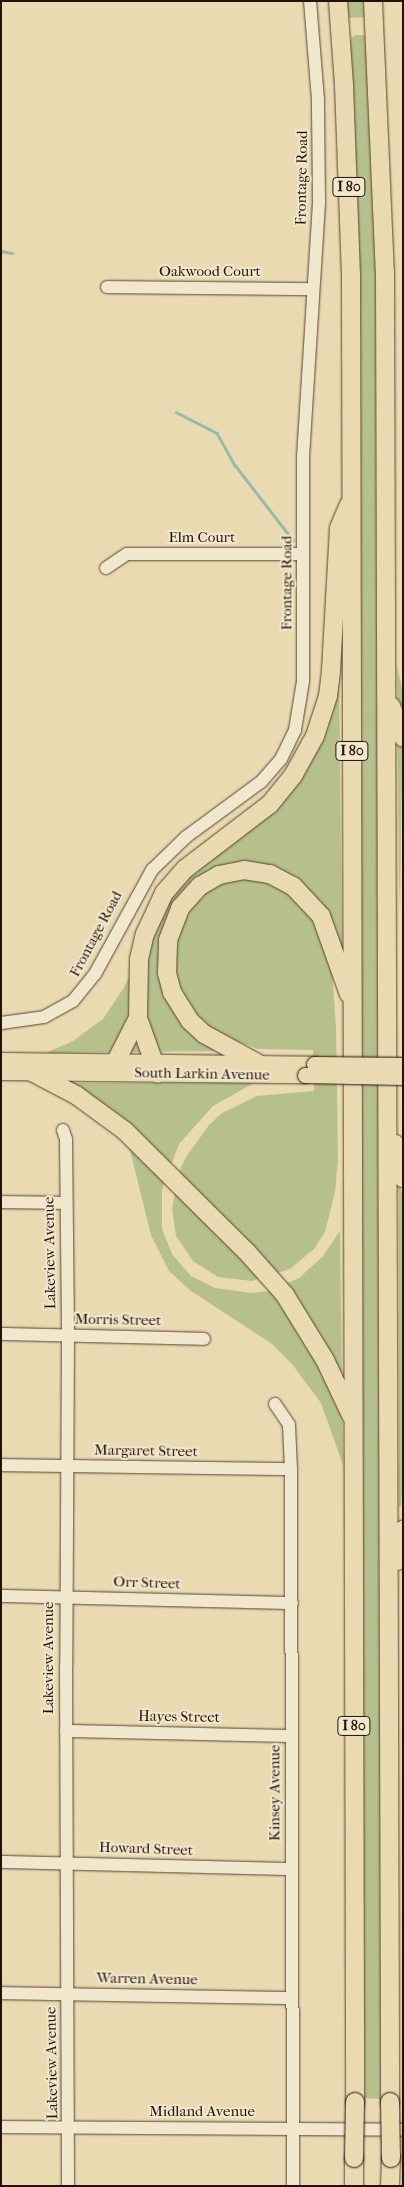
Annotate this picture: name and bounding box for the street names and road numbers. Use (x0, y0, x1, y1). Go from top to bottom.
street label: Frontage Road (292, 130, 312, 226)
road number: I 80 (332, 176, 366, 198)
street label: Oakwood Court (159, 263, 261, 281)
street label: Elm Court (169, 529, 235, 547)
street label: Frontage Road (278, 536, 296, 630)
road number: I 80 (334, 739, 370, 762)
street label: Frontage Road (66, 888, 126, 980)
street label: South Larkin Avenue (134, 1064, 270, 1084)
street label: Lakeview Avenue (40, 1196, 60, 1310)
street label: Morris Street (75, 1310, 161, 1330)
street label: Margaret Street (94, 1441, 198, 1461)
street label: Orr Street (113, 1573, 181, 1593)
street label: Lakeview Avenue (40, 1602, 58, 1714)
street label: Hayes Street (138, 1707, 220, 1727)
road number: I 80 (336, 1714, 372, 1738)
street label: Kinsey Avenue (266, 1745, 284, 1841)
street label: Howard Street (99, 1838, 193, 1860)
street label: Warren Avenue (96, 1969, 198, 1989)
street label: Lakeview Avenue (42, 2006, 62, 2120)
street label: Midland Avenue (149, 2103, 255, 2121)

